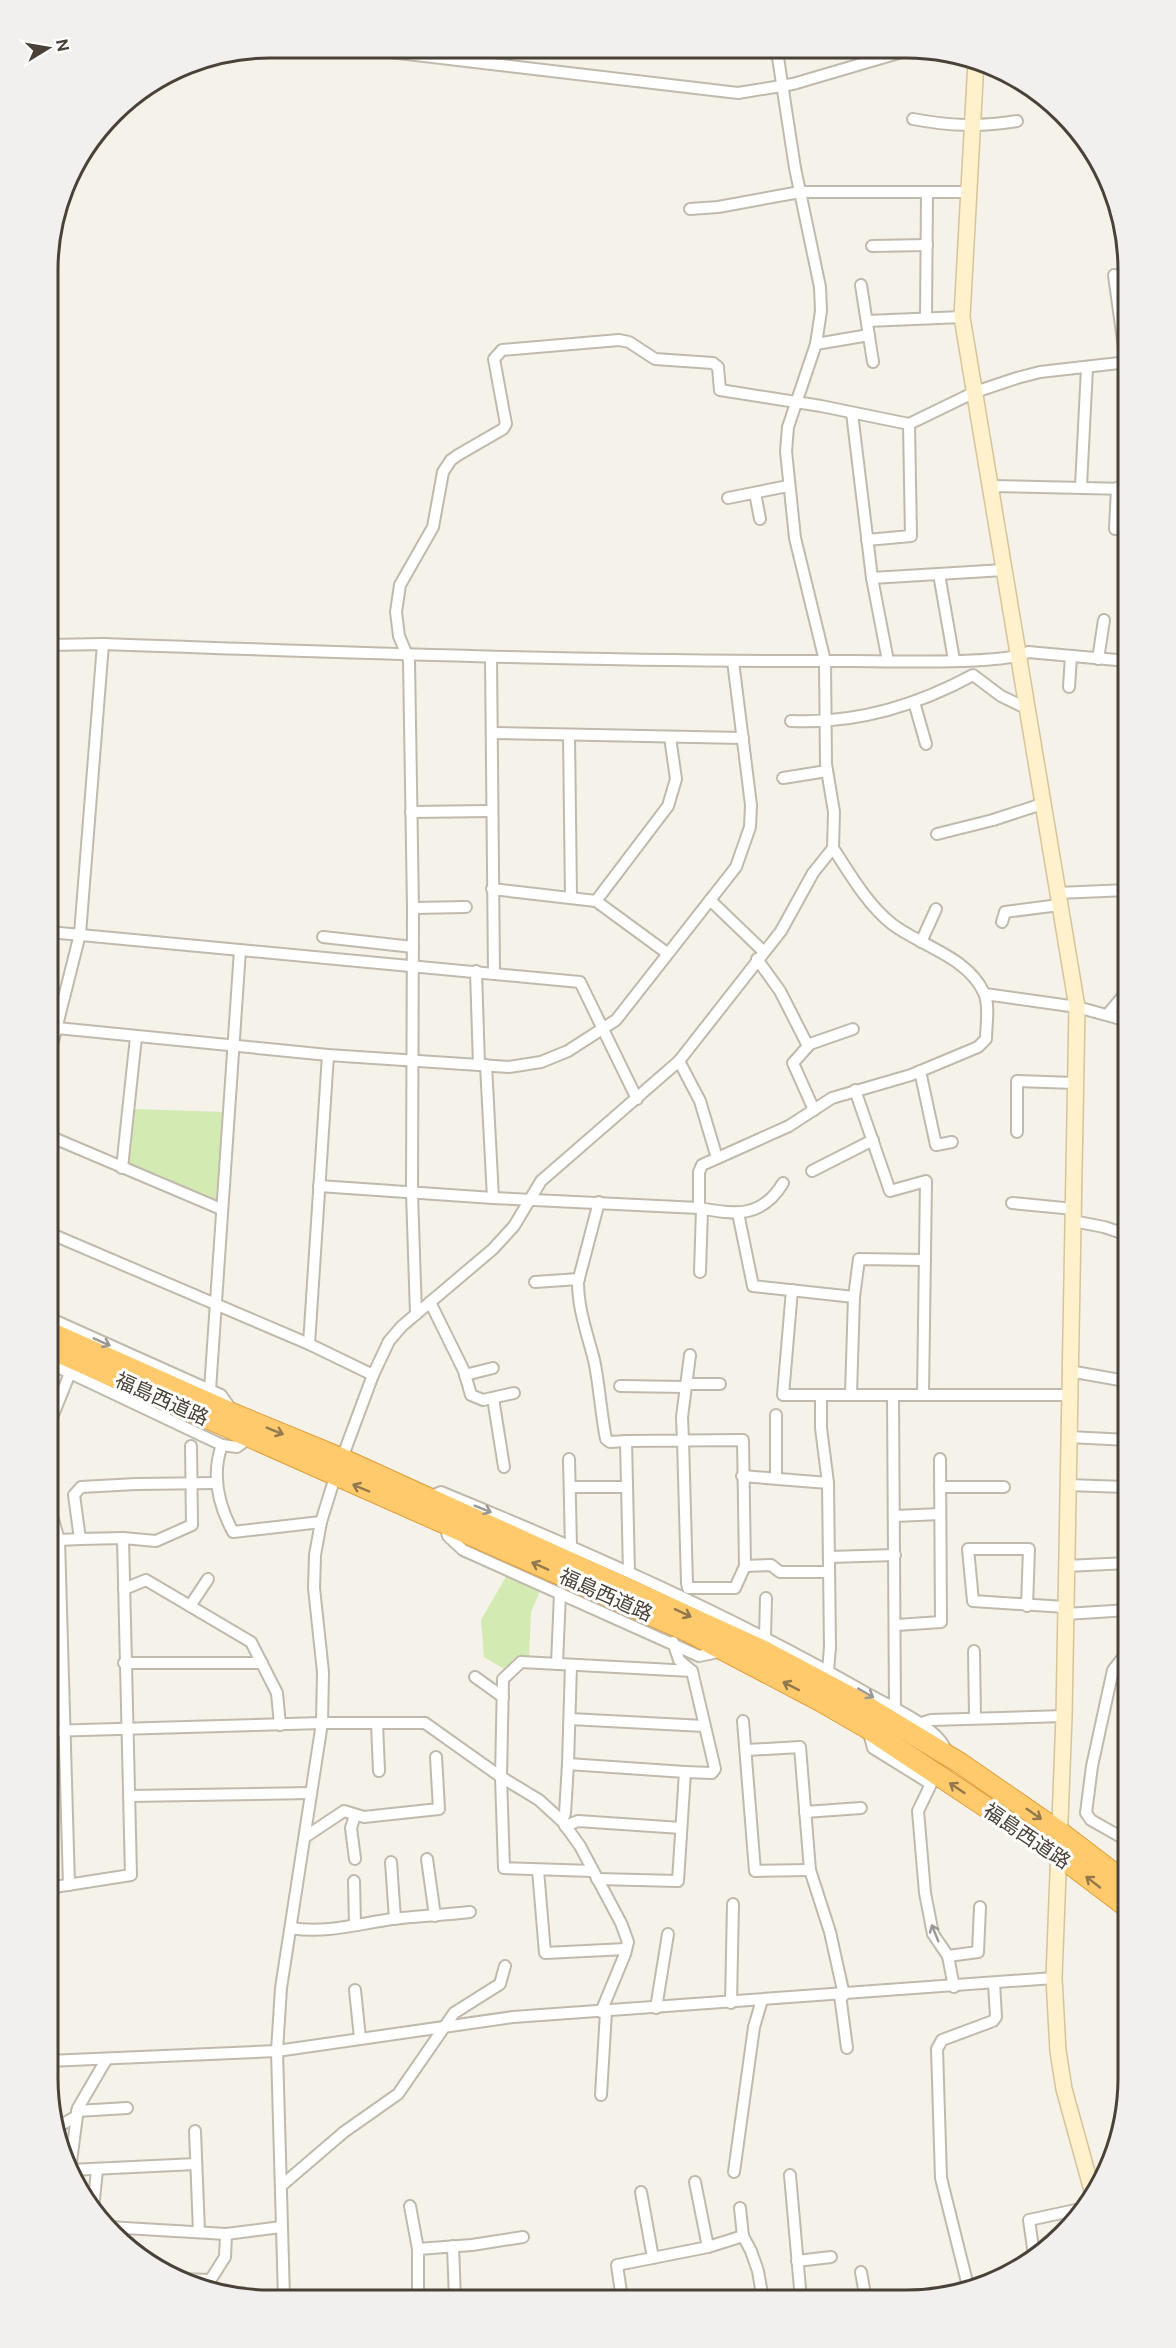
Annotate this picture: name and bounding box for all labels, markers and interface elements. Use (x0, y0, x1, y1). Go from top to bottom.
north arrow (18, 18, 78, 78)
text: N (52, 37, 73, 53)
one-way arrow (93, 1337, 111, 1348)
street label: 福島西道路 (111, 1368, 213, 1430)
one-way arrow (266, 1426, 284, 1437)
one-way arrow (352, 1482, 370, 1493)
one-way arrow (473, 1504, 491, 1515)
one-way arrow (531, 1559, 549, 1571)
street label: 福島西道路 (555, 1564, 657, 1626)
one-way arrow (673, 1608, 691, 1620)
one-way arrow (783, 1679, 801, 1691)
one-way arrow (857, 1687, 874, 1699)
one-way arrow (949, 1782, 966, 1794)
street label: 福島西道路 (979, 1798, 1075, 1874)
one-way arrow (1025, 1808, 1041, 1820)
one-way arrow (1085, 1875, 1101, 1888)
one-way arrow (929, 1925, 940, 1943)

